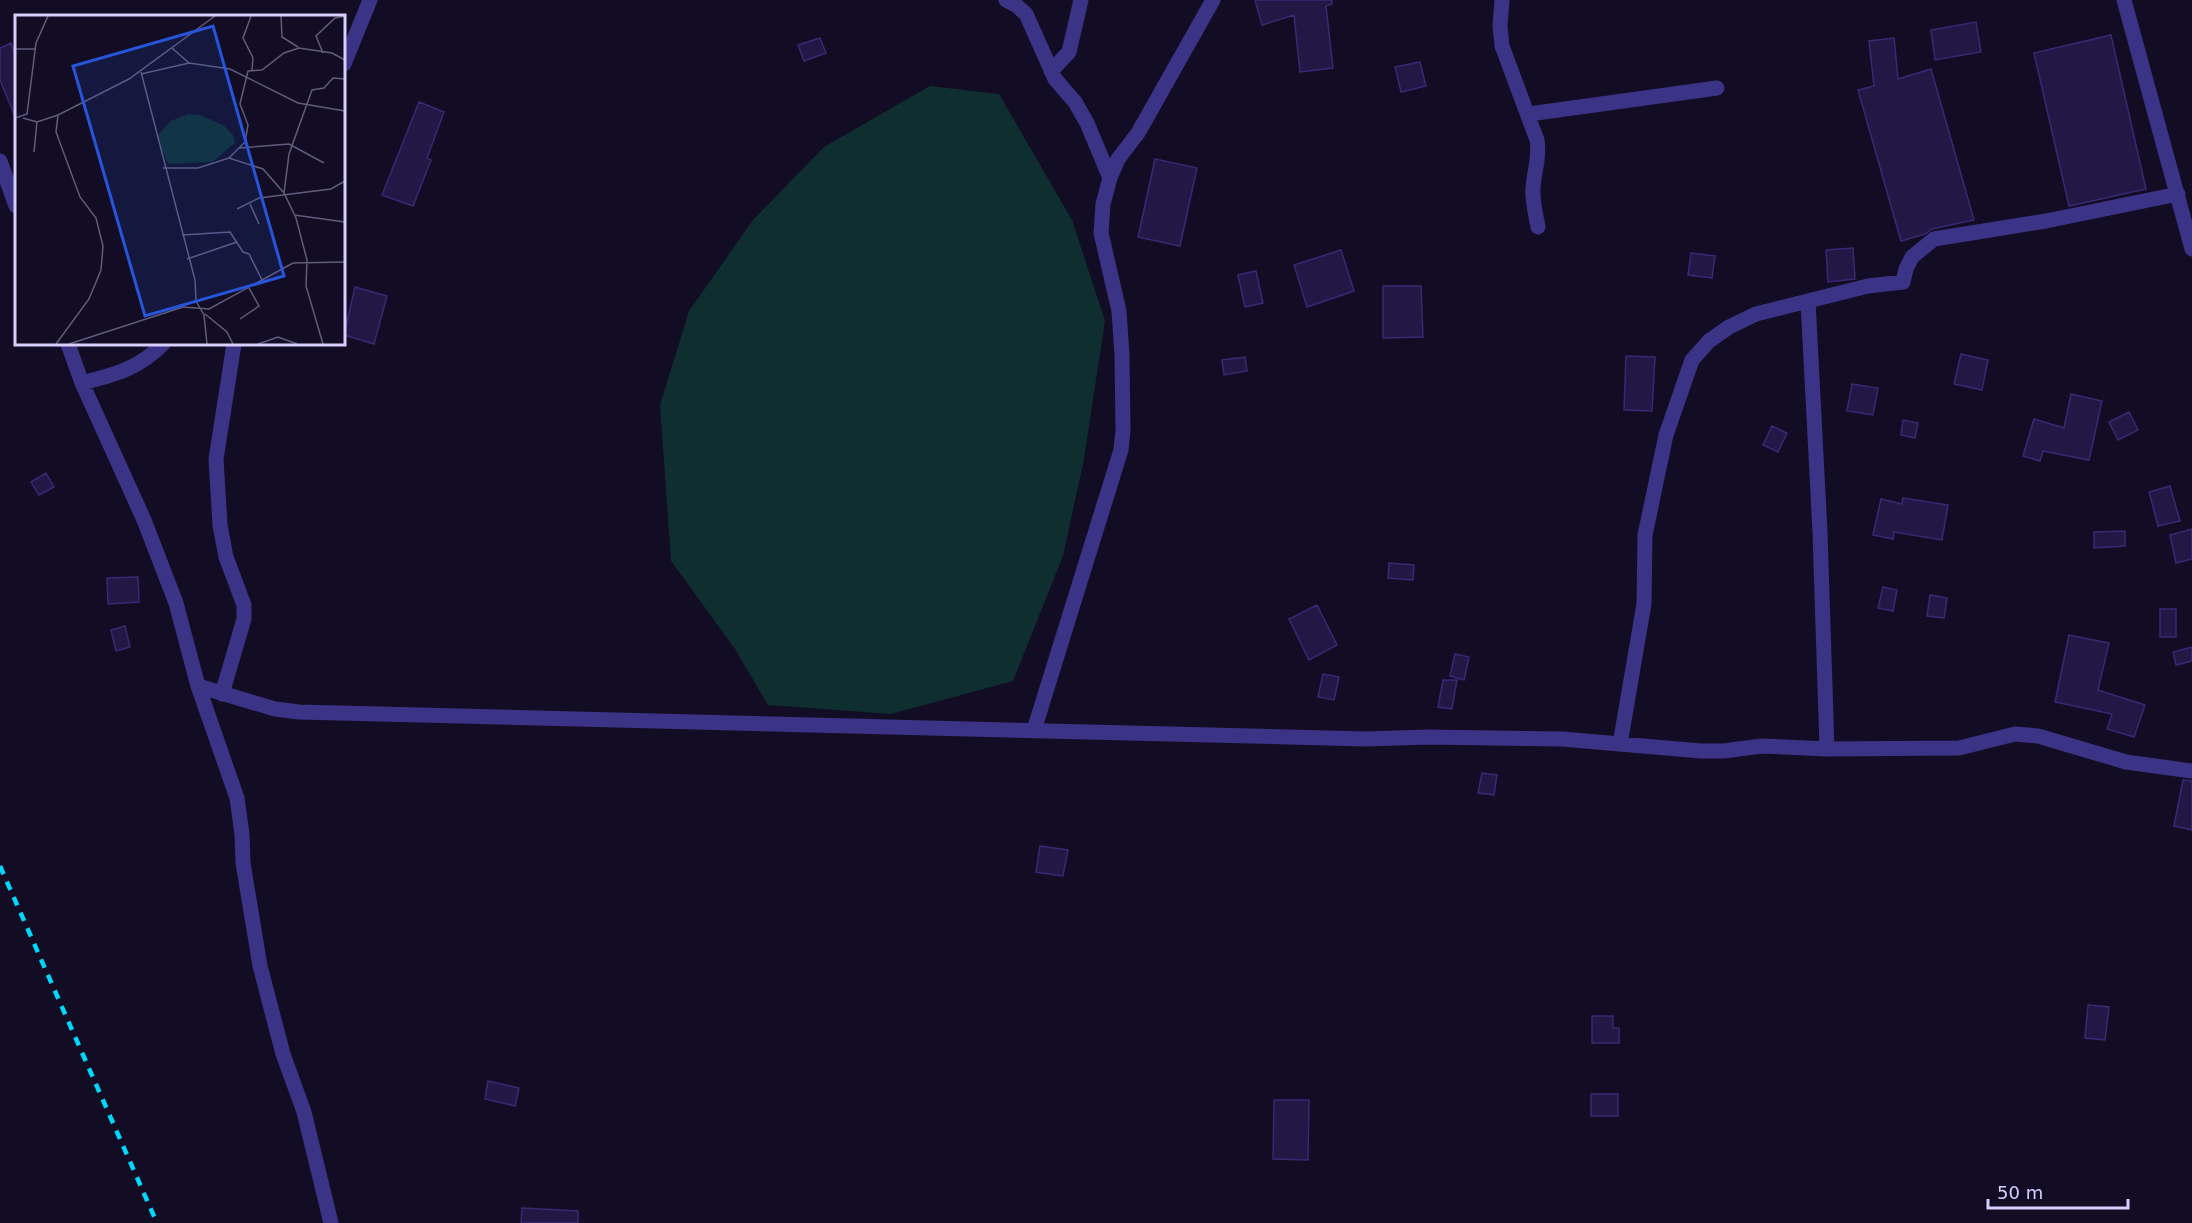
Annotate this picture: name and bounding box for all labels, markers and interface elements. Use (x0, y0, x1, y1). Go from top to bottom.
inset map (15, 15, 345, 345)
scale bar (1988, 1172, 2128, 1210)
text: 50 m (1997, 1182, 2043, 1203)

